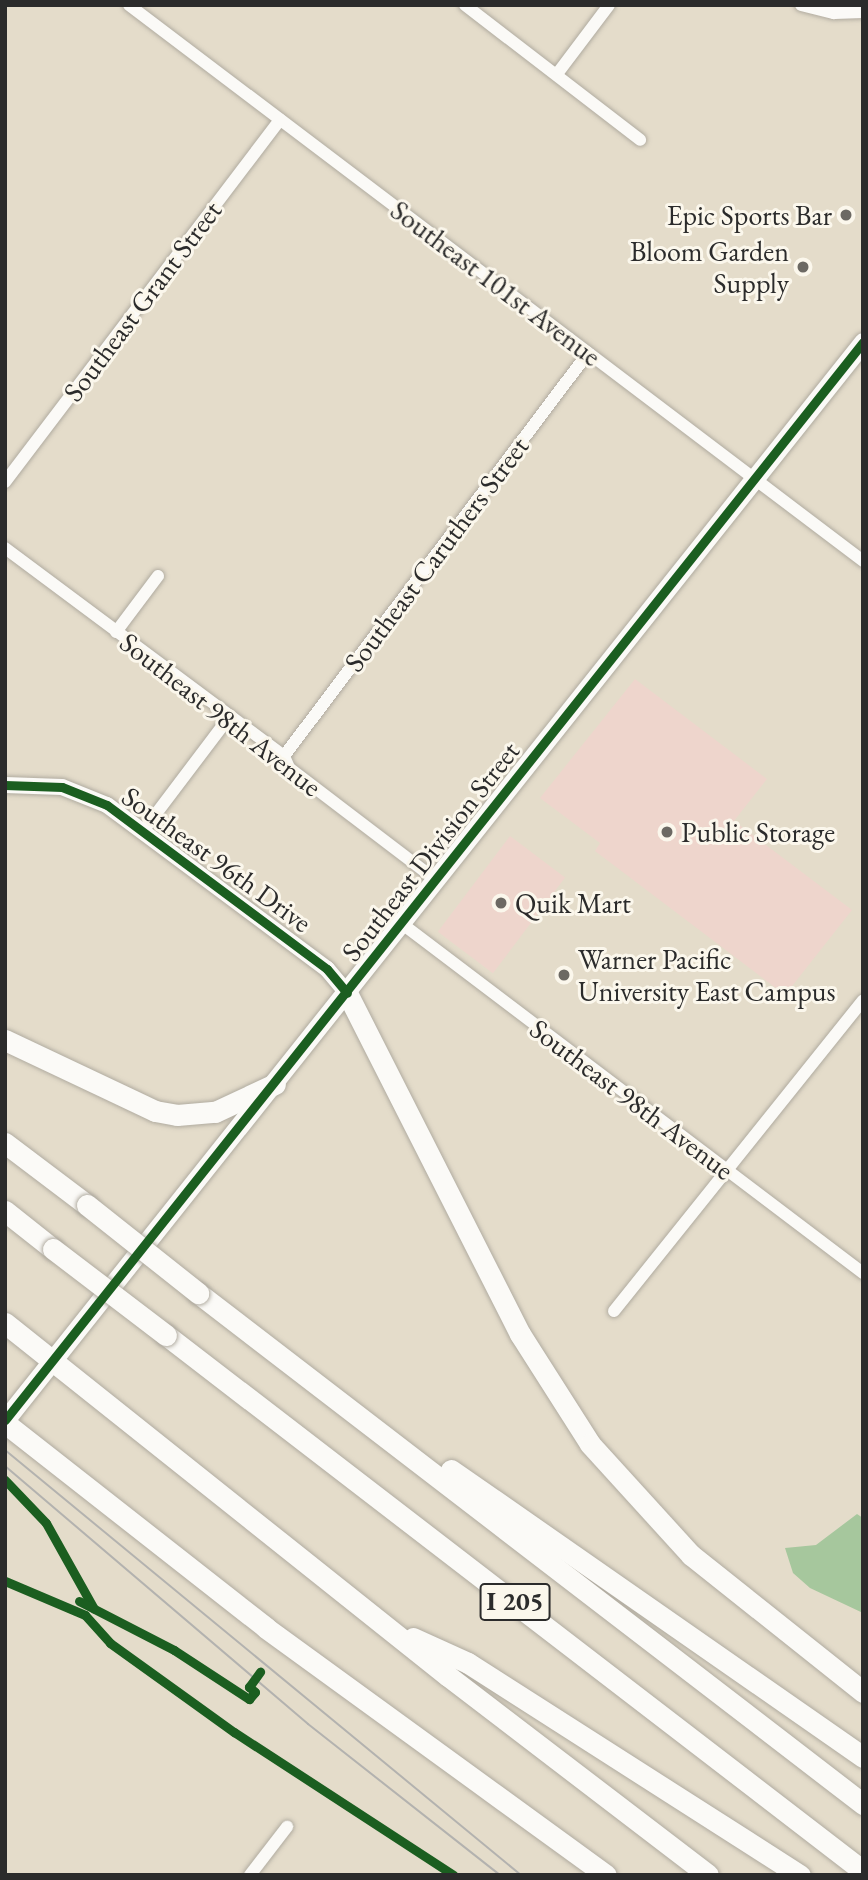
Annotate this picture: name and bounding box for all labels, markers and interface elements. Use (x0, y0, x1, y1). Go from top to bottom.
street label: Southeast 101st Avenue (384, 193, 608, 373)
street label: Southeast Grant Street (56, 194, 228, 408)
place label: Epic Sports Bar (667, 198, 832, 232)
marker: Epic Sports Bar (838, 207, 854, 223)
place label: Bloom Garden Supply (630, 234, 789, 300)
marker: Bloom Garden Supply (795, 259, 811, 275)
street label: Southeast Caruthers Street (337, 430, 535, 678)
street label: Southeast 98th Avenue (114, 625, 328, 803)
street label: Southeast Division Street (334, 735, 526, 967)
street label: Southeast 96th Drive (116, 779, 318, 939)
place label: Public Storage (681, 815, 835, 849)
marker: Public Storage (659, 824, 675, 840)
place label: Quik Mart (515, 886, 631, 920)
marker: Quik Mart (493, 895, 509, 911)
place label: Warner Pacific University East Campus (578, 942, 836, 1008)
marker: Warner Pacific University East Campus (556, 967, 572, 983)
street label: Southeast 98th Avenue (523, 1011, 741, 1187)
road number: I 205 (478, 1580, 552, 1624)

